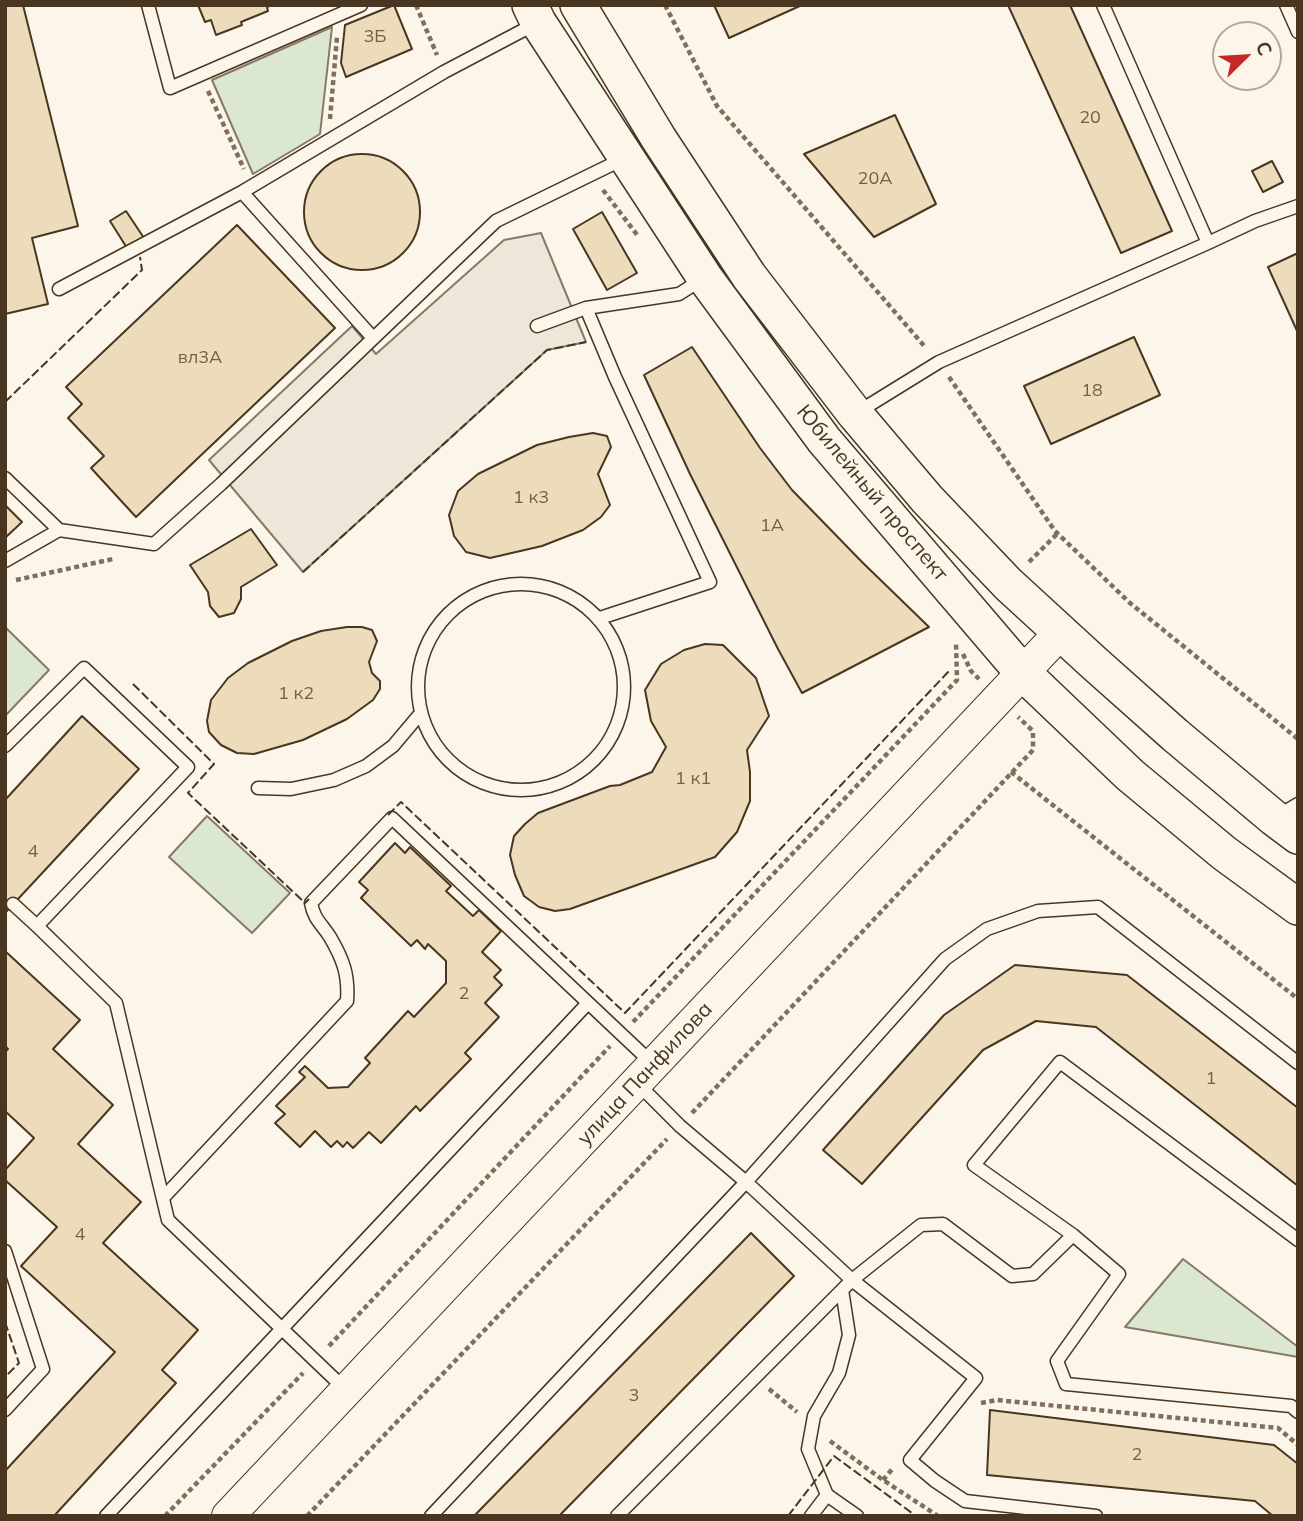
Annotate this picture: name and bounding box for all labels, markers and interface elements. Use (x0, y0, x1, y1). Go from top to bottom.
north arrow (1212, 21, 1282, 91)
house number: 3Б (364, 26, 386, 48)
text: С (1251, 37, 1278, 59)
house number: 20 (1079, 107, 1101, 129)
house number: 20А (858, 168, 892, 190)
house number: вл3А (178, 347, 222, 369)
house number: 18 (1081, 380, 1103, 402)
street label: Юбилейный проспект (791, 400, 953, 586)
house number: 1 к3 (513, 487, 549, 509)
house number: 1А (760, 515, 784, 537)
house number: 1 к2 (278, 683, 314, 705)
house number: 1 к1 (675, 768, 711, 790)
house number: 4 (28, 841, 38, 863)
house number: 2 (459, 983, 469, 1005)
street label: улица Панфилова (572, 997, 718, 1151)
house number: 1 (1206, 1068, 1216, 1090)
house number: 4 (75, 1224, 85, 1246)
house number: 3 (629, 1385, 639, 1407)
house number: 2 (1132, 1444, 1142, 1466)

